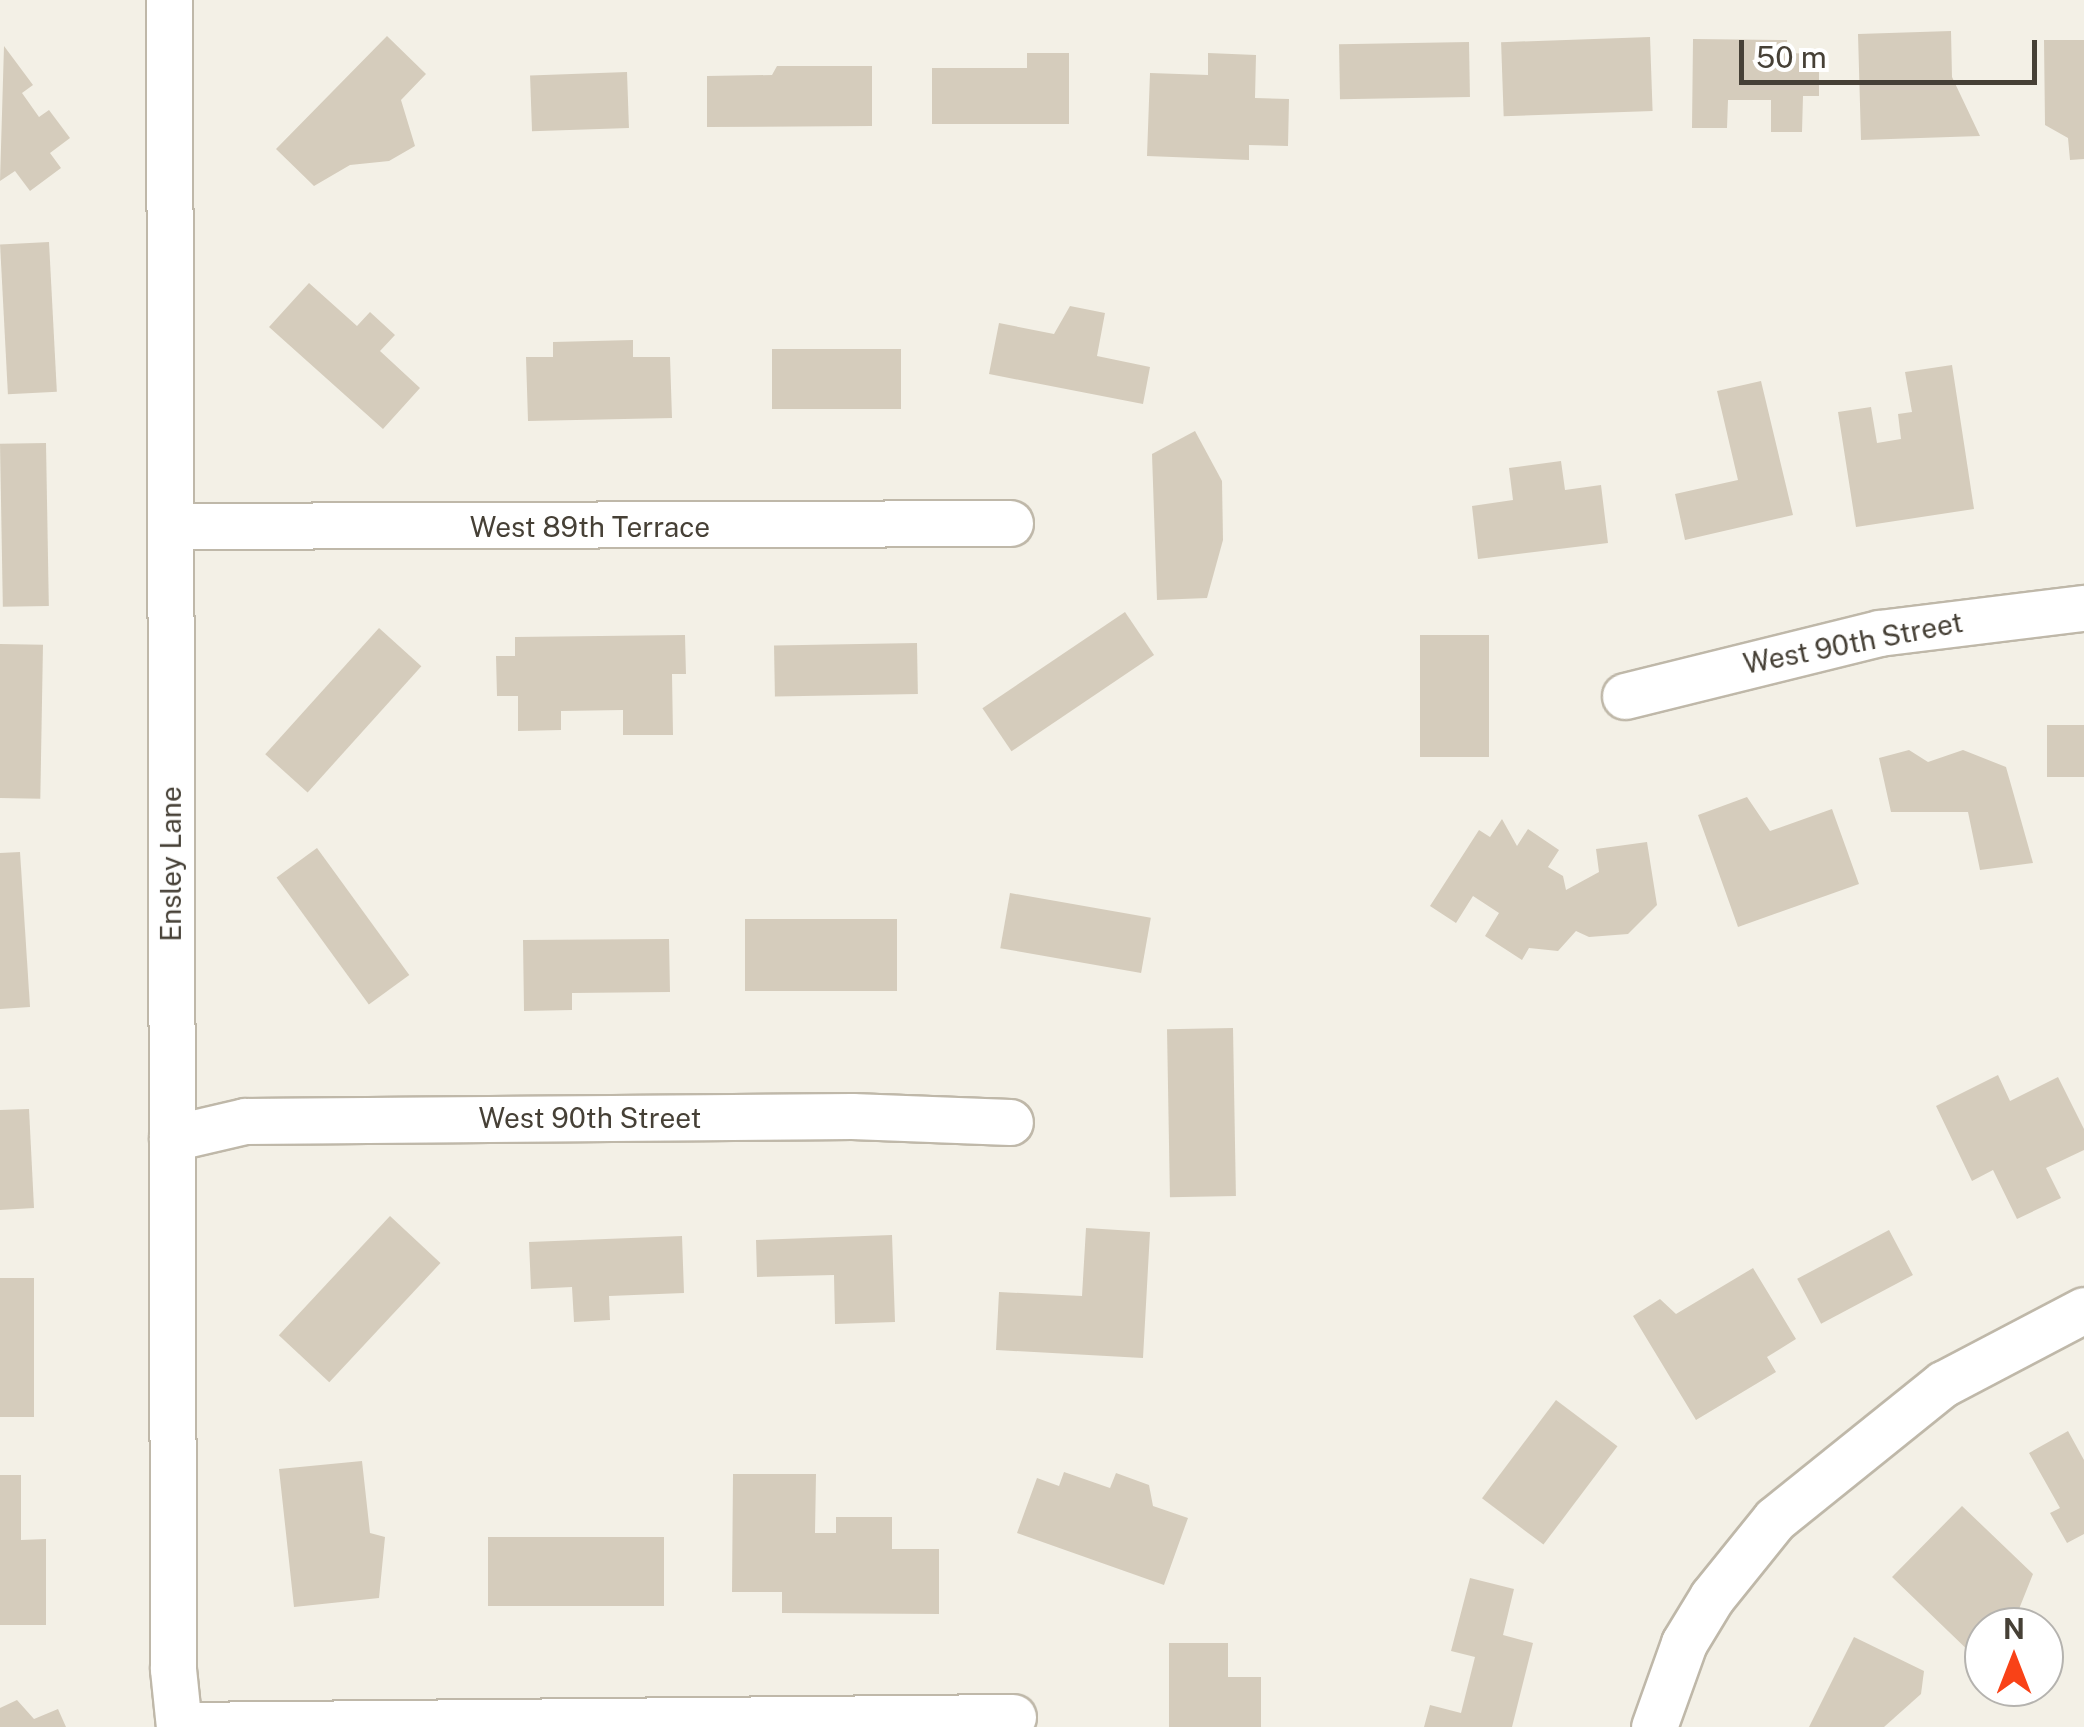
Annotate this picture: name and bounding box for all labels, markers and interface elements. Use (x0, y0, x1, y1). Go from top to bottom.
scale bar (1744, 20, 2042, 82)
text: 50 m (1756, 39, 1827, 75)
street label: West 89th Terrace (470, 510, 710, 544)
street label: West 90th Street (1740, 605, 1966, 681)
street label: Ensley Lane (154, 786, 188, 942)
street label: West 90th Street (479, 1101, 701, 1135)
north arrow (1964, 1607, 2064, 1707)
text: N (2003, 1612, 2025, 1645)

